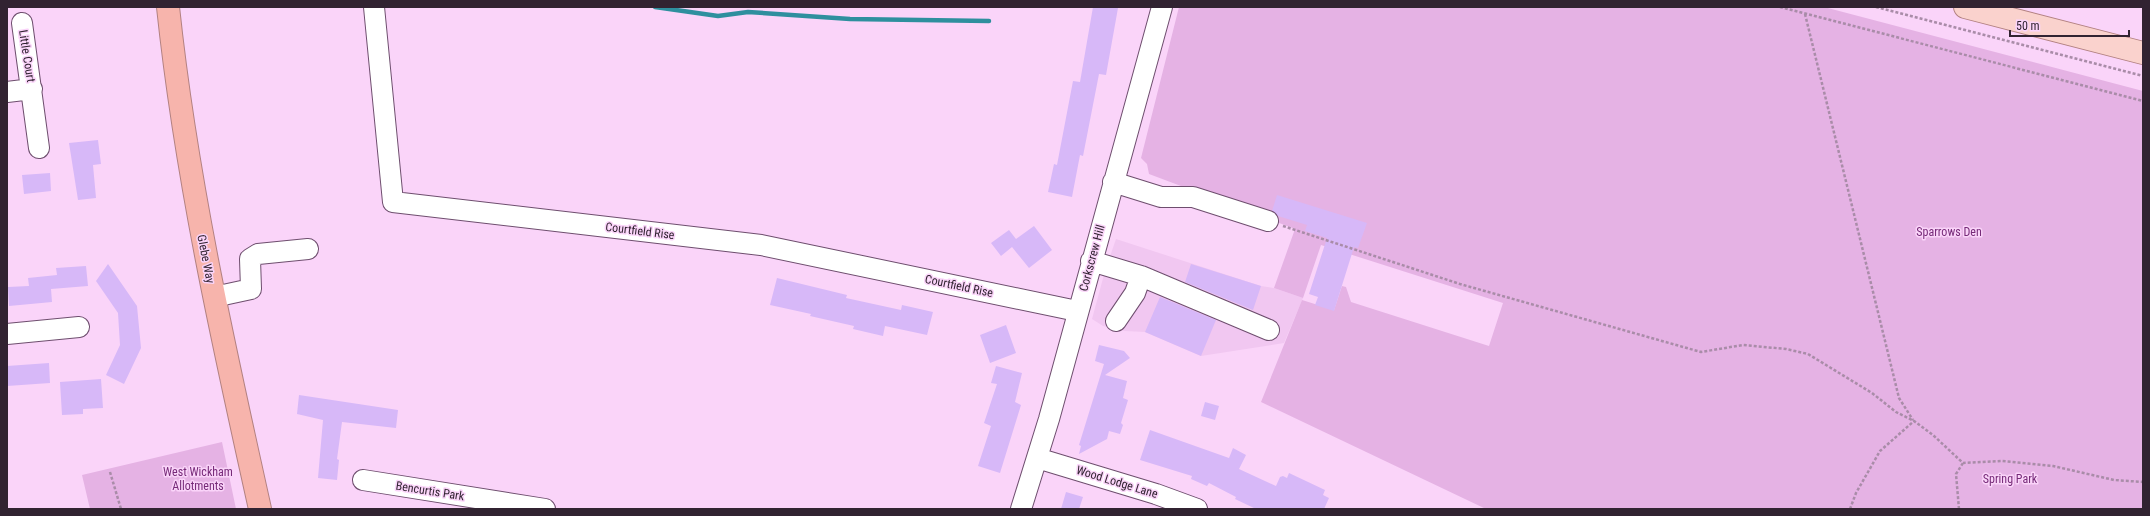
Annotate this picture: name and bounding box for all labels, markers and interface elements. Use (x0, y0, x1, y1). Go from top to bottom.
scale bar (2010, 12, 2129, 38)
text: 50 m (2016, 19, 2040, 33)
street label: Little Court (16, 29, 38, 84)
street label: Courtfield Rise (605, 220, 676, 242)
street label: Corkscrew Hill (1076, 223, 1108, 293)
park label: Sparrows Den (1916, 225, 1982, 239)
street label: Glebe Way (194, 233, 218, 285)
street label: Courtfield Rise (924, 272, 995, 300)
street label: Wood Lodge Lane (1075, 463, 1160, 501)
park label: West Wickham Allotments (163, 465, 233, 493)
park label: Spring Park (1983, 472, 2038, 486)
street label: Bencurtis Park (395, 479, 466, 503)

